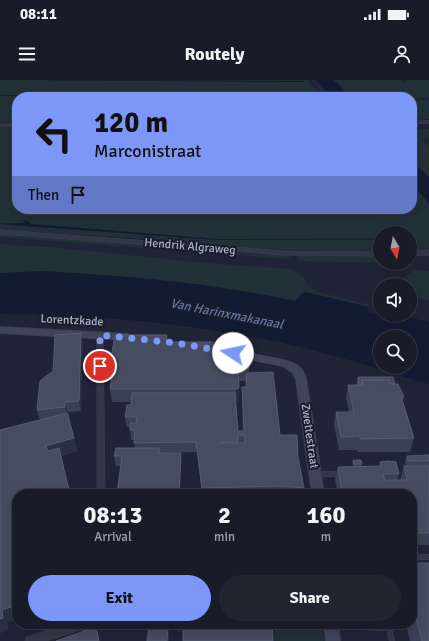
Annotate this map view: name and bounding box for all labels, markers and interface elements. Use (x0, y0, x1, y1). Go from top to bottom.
text: 08:11 (20, 5, 57, 23)
icon: menu (16, 43, 38, 65)
text: Routely (185, 43, 244, 65)
icon: person (391, 43, 413, 65)
text: 120 m (94, 106, 168, 140)
icon: left (28, 108, 80, 160)
text: Marconistraat (94, 140, 201, 162)
icon: arrive (67, 184, 89, 206)
text: Then (28, 186, 59, 204)
north arrow (373, 226, 417, 270)
map controls (373, 226, 417, 374)
street label: Hendrik Algraweg (144, 235, 236, 258)
button: sound (373, 278, 417, 322)
water label: Van Harinxmakanaal (169, 295, 286, 333)
street label: Lorentzkade (40, 311, 104, 330)
button: search (373, 330, 417, 374)
position arrow (212, 332, 254, 374)
pin (83, 349, 117, 383)
icon: arrive (89, 355, 111, 377)
street label: Zwettestraat (298, 403, 321, 469)
text: 08:13 (84, 500, 142, 530)
text: 2 (218, 500, 231, 530)
text: 160 (307, 500, 345, 530)
text: Arrival (94, 529, 132, 545)
text: min (214, 529, 235, 545)
text: m (321, 529, 331, 545)
button: Exit (28, 575, 211, 621)
button: Share (219, 575, 401, 621)

